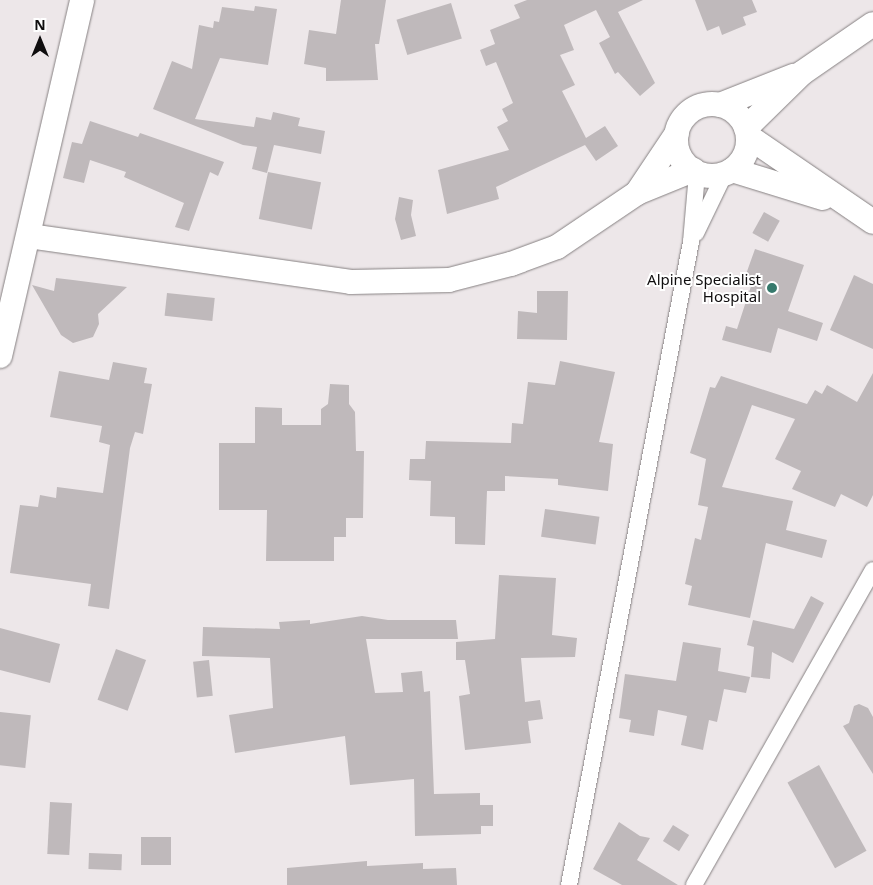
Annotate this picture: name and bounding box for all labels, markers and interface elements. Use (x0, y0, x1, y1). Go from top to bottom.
north arrow (15, 15, 65, 65)
text: N (34, 15, 46, 34)
place label: Alpine Specialist Hospital (647, 270, 761, 305)
marker: Alpine Specialist Hospital (765, 281, 779, 295)

